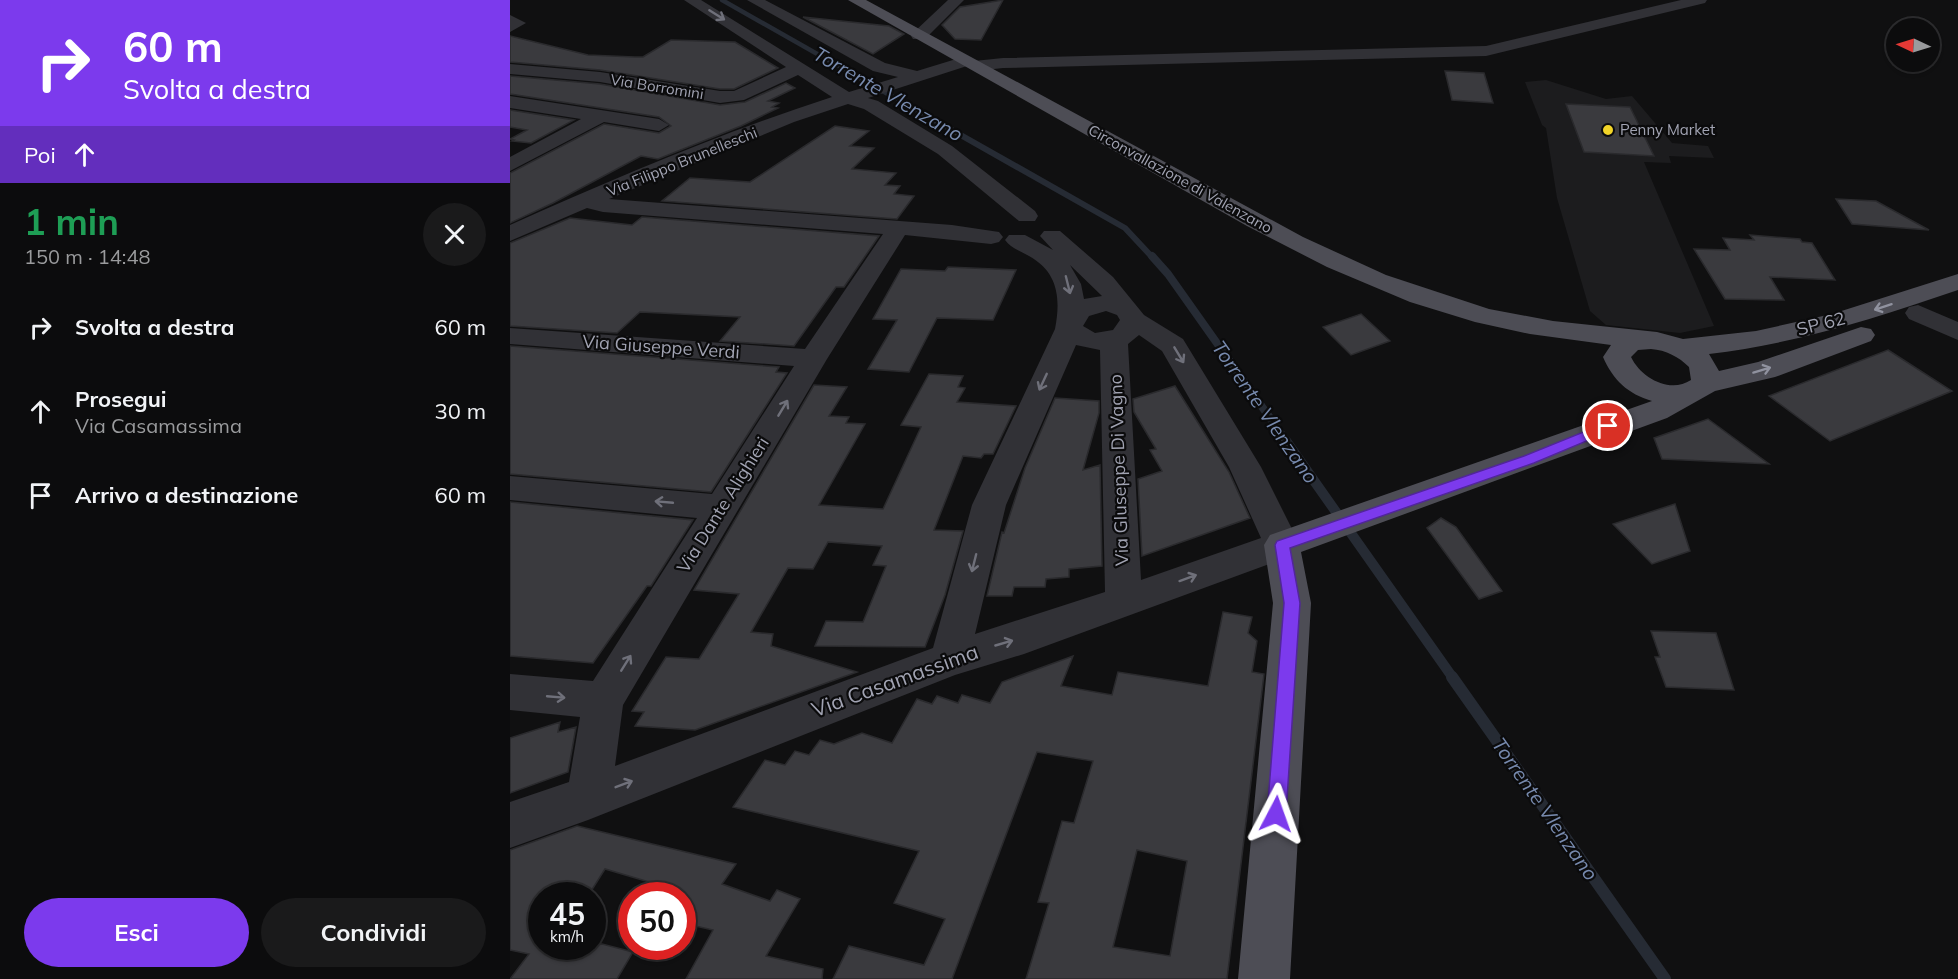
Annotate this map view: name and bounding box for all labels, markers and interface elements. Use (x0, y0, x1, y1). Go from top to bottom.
one-way arrow (708, 10, 725, 22)
north arrow (1886, 18, 1940, 72)
map controls (1886, 18, 1940, 72)
text: 60 m (123, 20, 223, 73)
icon: right (24, 24, 102, 102)
water label: Torrente Vlenzano (809, 41, 968, 147)
street label: Via Borromini (609, 70, 705, 103)
text: Svolta a destra (123, 72, 311, 106)
street label: Circonvallazione di Valenzano (1085, 120, 1275, 237)
place label: Penny Market (1620, 120, 1715, 139)
street label: Via Filippo Brunelleschi (604, 123, 760, 200)
marker: Penny Market (1601, 123, 1615, 137)
icon: ahead (68, 138, 101, 171)
text: Poi (24, 141, 56, 169)
text: 1 min (24, 199, 119, 244)
button: close (423, 203, 486, 266)
text: 150 m · 14:48 (24, 244, 150, 269)
one-way arrow (1062, 276, 1074, 295)
one-way arrow (1874, 302, 1892, 313)
street label: SP 62 (1794, 306, 1848, 341)
icon: right (24, 311, 57, 344)
text: Svolta a destra (75, 313, 234, 341)
text: 60 m (435, 313, 486, 341)
street label: Via Giuseppe Verdi (582, 330, 741, 363)
water label: Torrente Vlenzano (1207, 335, 1324, 488)
one-way arrow (1173, 346, 1185, 363)
one-way arrow (1752, 364, 1771, 375)
one-way arrow (1037, 372, 1049, 390)
street label: Via GIuseppe Di Vagno (1104, 374, 1133, 566)
text: Prosegui (75, 385, 167, 413)
icon: ahead (24, 395, 57, 428)
text: 30 m (435, 397, 486, 425)
one-way arrow (777, 400, 789, 417)
pin (1582, 400, 1633, 451)
icon: arrive (1591, 409, 1624, 442)
text: Via Casamassima (75, 413, 242, 438)
street label: Via Dante Alighieri (672, 433, 774, 577)
icon: arrive (24, 479, 57, 512)
text: Arrivo a destinazione (75, 481, 298, 509)
text: 60 m (435, 481, 486, 509)
one-way arrow (654, 496, 674, 507)
one-way arrow (967, 554, 979, 573)
one-way arrow (1178, 572, 1197, 583)
one-way arrow (994, 637, 1013, 648)
street label: Via Casamassima (808, 638, 981, 722)
one-way arrow (619, 655, 632, 672)
one-way arrow (546, 692, 566, 703)
water label: Torrente Vlenzano (1487, 732, 1604, 885)
one-way arrow (615, 778, 633, 789)
position arrow (1244, 782, 1308, 846)
speed limit sign: 50 (618, 882, 696, 960)
text: 45 (549, 895, 585, 933)
button: Esci (24, 898, 249, 967)
button: Condividi (261, 898, 486, 967)
text: km/h (550, 927, 584, 946)

